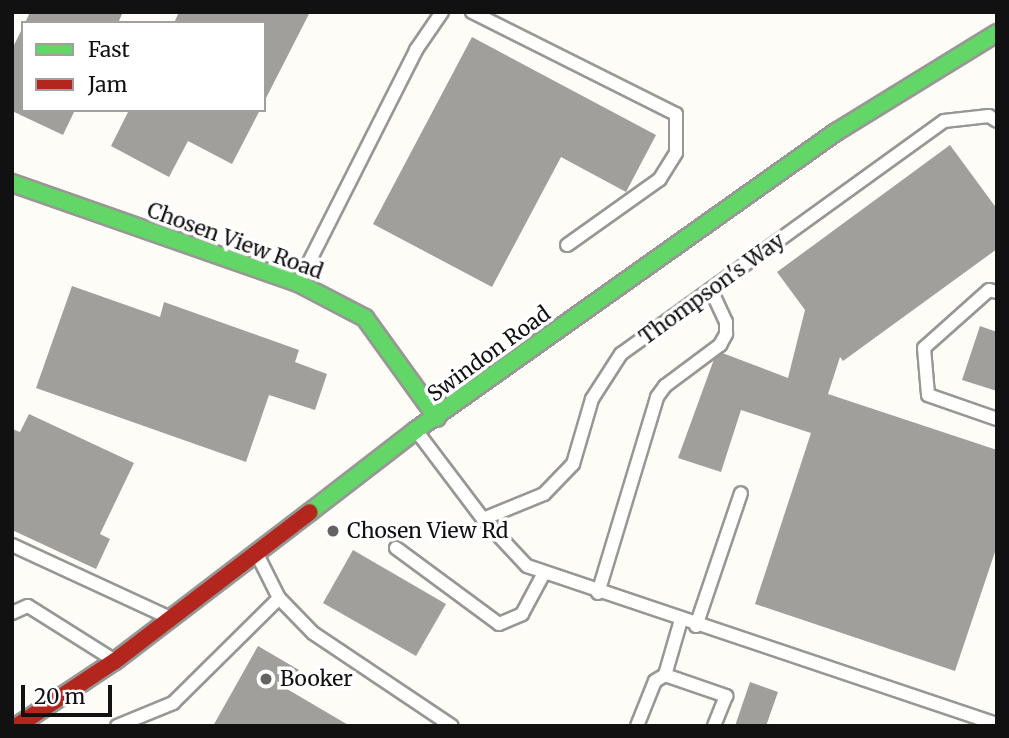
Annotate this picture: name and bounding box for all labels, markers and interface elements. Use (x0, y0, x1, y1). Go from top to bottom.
legend (21, 21, 266, 112)
text: Fast (88, 36, 130, 63)
text: Jam (88, 71, 127, 98)
street label: Chosen View Road (144, 197, 326, 285)
street label: Thompson's Way (635, 228, 789, 350)
street label: Swindon Road (423, 301, 555, 407)
place label: Chosen View Rd (347, 518, 509, 544)
marker: Chosen View Rd (325, 523, 341, 539)
place label: Booker (280, 666, 353, 692)
marker: Booker (258, 671, 274, 687)
scale bar (24, 672, 116, 716)
text: 20 m (34, 683, 85, 710)

